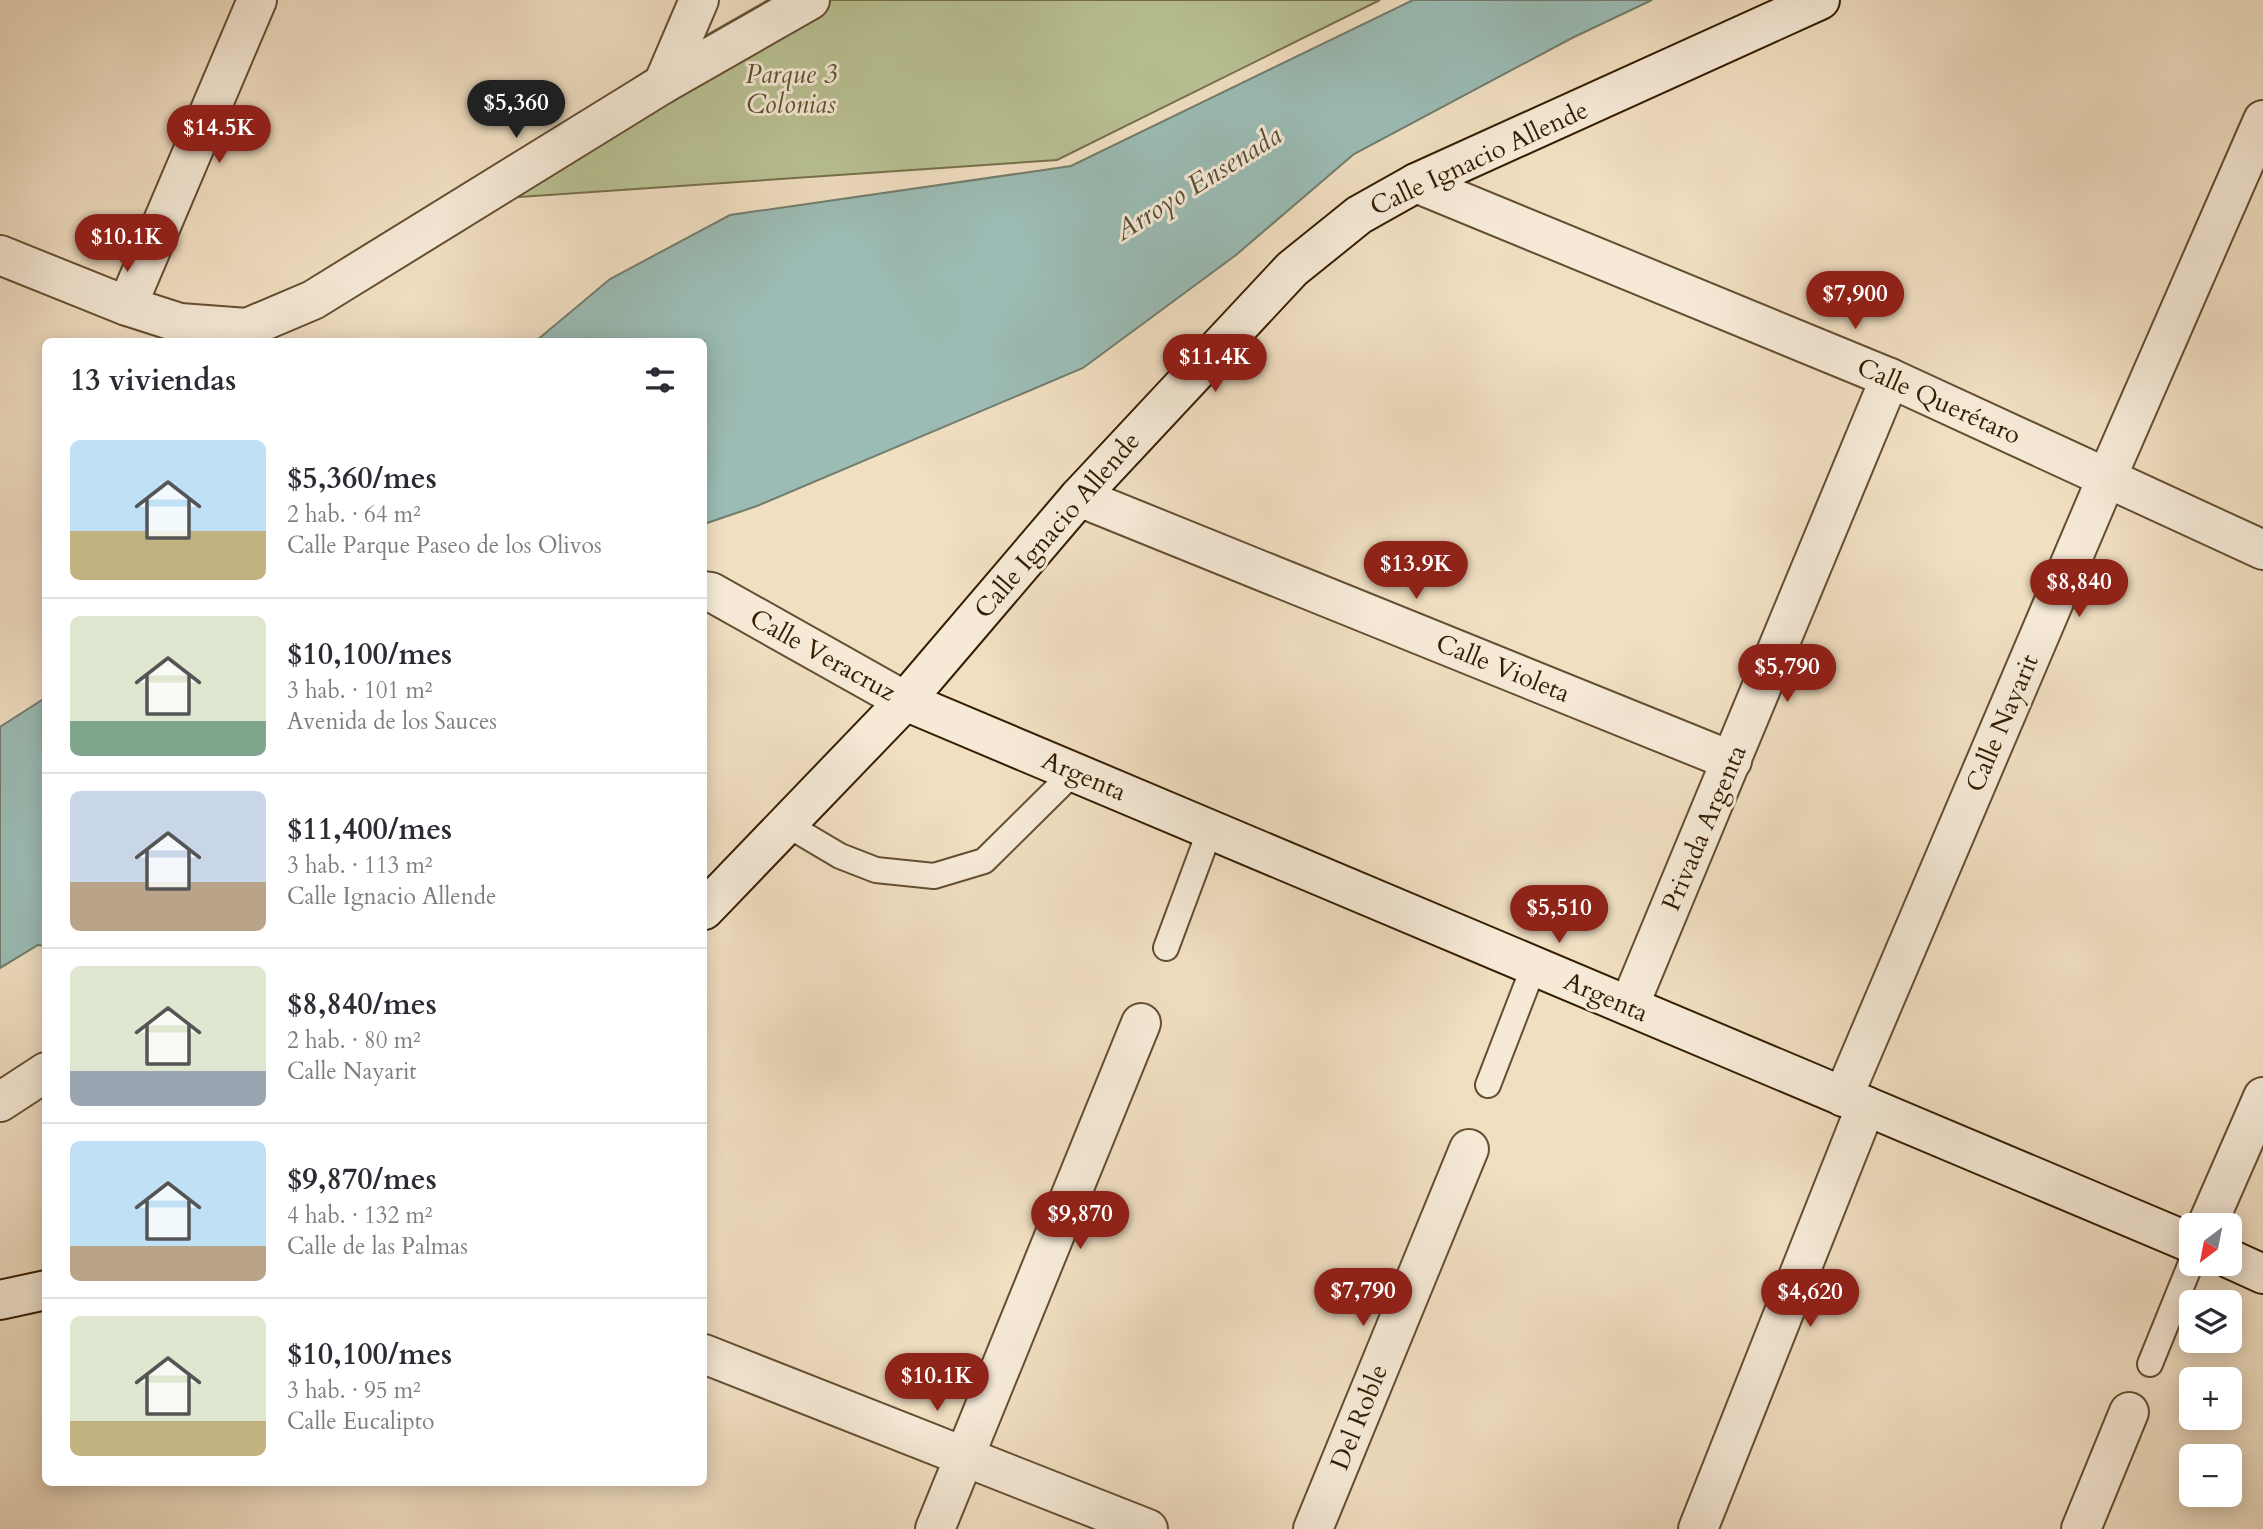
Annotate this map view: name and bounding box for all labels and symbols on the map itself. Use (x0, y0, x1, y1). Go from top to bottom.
park label: Parque 3 Colonias (746, 57, 837, 122)
pin: $5,360 (459, 80, 573, 140)
street label: Calle Ignacio Allende (1364, 92, 1594, 224)
pin: $14.5K (162, 106, 276, 165)
water label: Arroyo Ensenada (1106, 116, 1289, 250)
pin: $10.1K (70, 215, 184, 274)
pin: $7,900 (1798, 272, 1912, 331)
pin: $11.4K (1158, 334, 1272, 394)
street label: Calle Querétaro (1852, 349, 2026, 453)
street label: Calle Ignacio Allende (966, 424, 1148, 626)
pin: $13.9K (1359, 542, 1473, 601)
pin: $8,840 (2022, 560, 2136, 619)
street label: Calle Veracruz (744, 600, 903, 710)
street label: Calle Violeta (1431, 625, 1575, 711)
pin: $5,790 (1730, 644, 1844, 704)
street label: Calle Nayarit (1957, 649, 2047, 797)
street label: Privada Argenta (1653, 740, 1755, 916)
street label: Argenta (1036, 743, 1132, 809)
pin: $5,510 (1502, 886, 1616, 945)
street label: Argenta (1558, 964, 1654, 1030)
pin: $9,870 (1023, 1192, 1137, 1251)
north arrow (2179, 1213, 2242, 1276)
pin: $7,790 (1306, 1268, 1420, 1328)
pin: $4,620 (1753, 1270, 1867, 1329)
pin: $10.1K (880, 1354, 994, 1413)
street label: Del Roble (1322, 1359, 1396, 1475)

